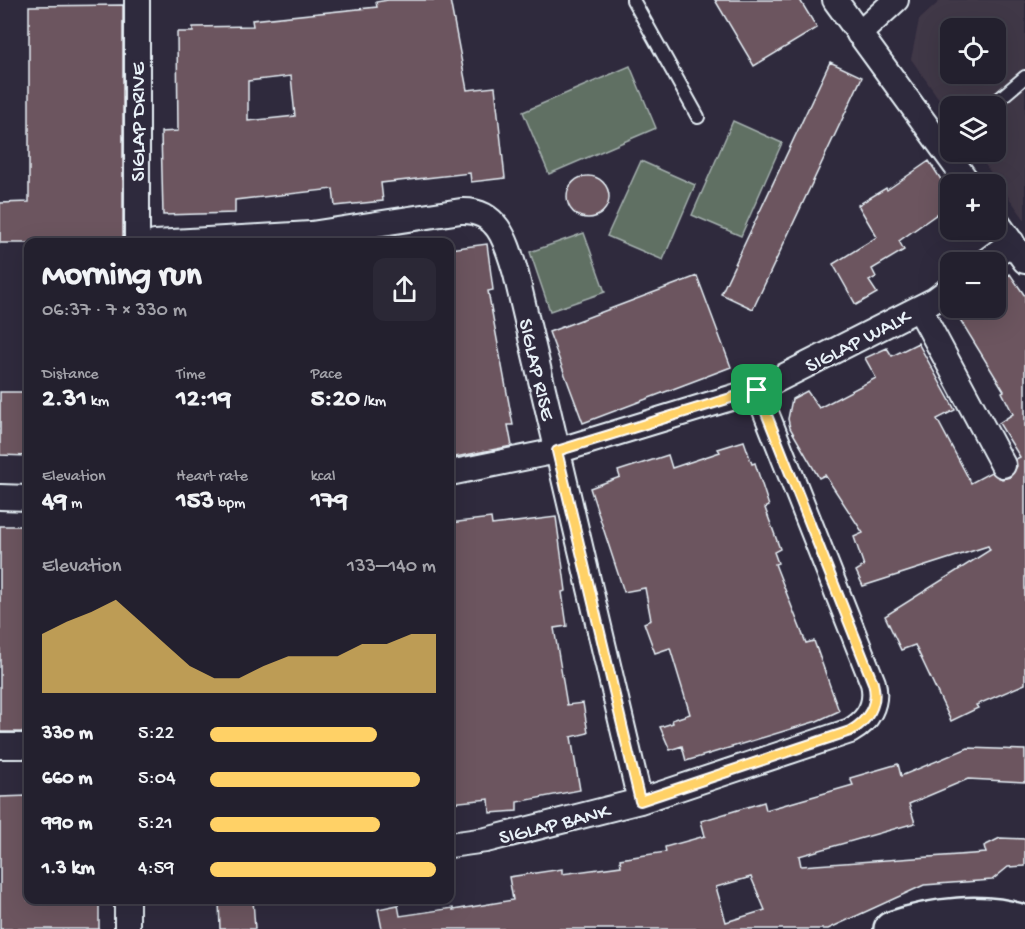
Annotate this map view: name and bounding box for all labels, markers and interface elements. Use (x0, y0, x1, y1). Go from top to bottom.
map controls (940, 18, 1006, 318)
button: locate (940, 18, 1006, 84)
street label: SIGLAP DRIVE (128, 61, 153, 182)
button: layers (940, 96, 1006, 162)
button: + (940, 174, 1006, 240)
button: − (940, 252, 1006, 318)
text: Morning run (42, 258, 202, 296)
button: share (373, 258, 436, 321)
text: 06:37 · 7 × 330 m (42, 300, 187, 323)
street label: SIGLAP WALK (802, 305, 917, 380)
street label: SIGLAP RISE (511, 317, 559, 424)
pin (731, 364, 782, 415)
text: Distance (42, 366, 99, 385)
text: Time (176, 366, 206, 385)
text: Pace (311, 366, 342, 385)
icon: arrive (740, 373, 773, 406)
text: 2.31 (42, 385, 87, 416)
text: 12:19 (176, 385, 231, 416)
text: 5:20 (311, 385, 360, 416)
text: km (87, 393, 109, 412)
text: /km (360, 393, 386, 412)
text: Elevation (42, 468, 106, 487)
text: Heart rate (176, 468, 248, 487)
text: kcal (311, 468, 336, 487)
text: 49 (42, 487, 67, 518)
text: 153 (176, 487, 214, 518)
text: 179 (311, 487, 348, 518)
text: m (67, 495, 82, 514)
text: bpm (214, 495, 245, 514)
text: Elevation (42, 556, 122, 579)
text: 133–140 m (347, 556, 436, 579)
text: 330 m (42, 723, 93, 746)
text: 5:22 (138, 723, 174, 746)
text: 660 m (42, 768, 93, 791)
text: 5:04 (138, 768, 176, 791)
street label: SIGLAP BANK (497, 800, 615, 852)
text: 990 m (42, 813, 92, 836)
text: 5:21 (138, 813, 173, 836)
text: 1.3 km (42, 858, 95, 881)
text: 4:59 (138, 858, 174, 881)

